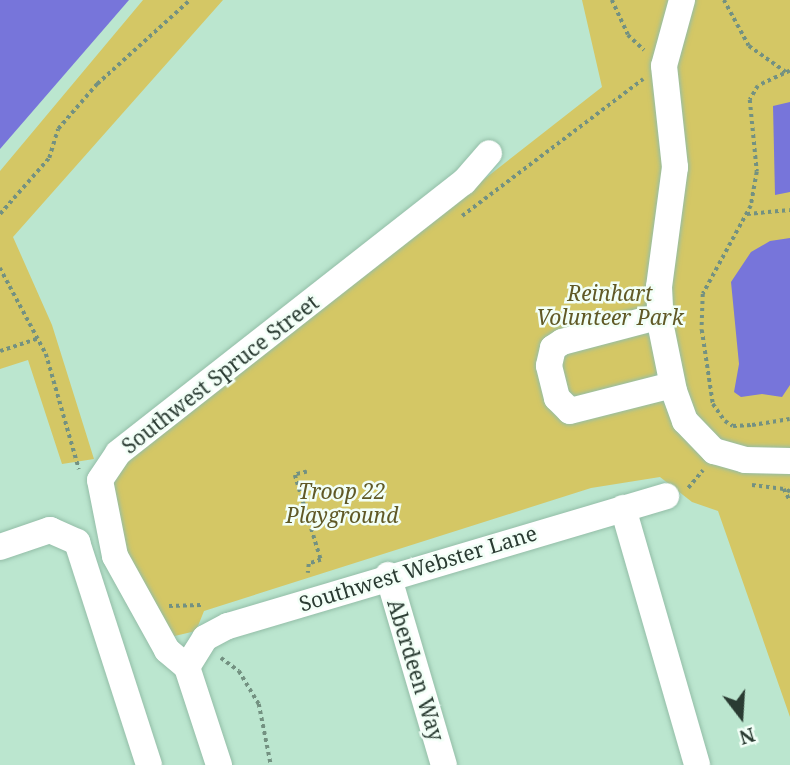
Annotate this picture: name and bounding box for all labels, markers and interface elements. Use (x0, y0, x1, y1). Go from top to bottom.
park label: Reinhart Volunteer Park (536, 280, 684, 330)
street label: Southwest Spruce Street (117, 289, 323, 459)
park label: Troop 22 Playground (286, 478, 398, 528)
street label: Southwest Webster Lane (296, 520, 540, 616)
street label: Aberdeen Way (382, 596, 450, 744)
north arrow (706, 681, 776, 751)
text: N (736, 721, 758, 751)

